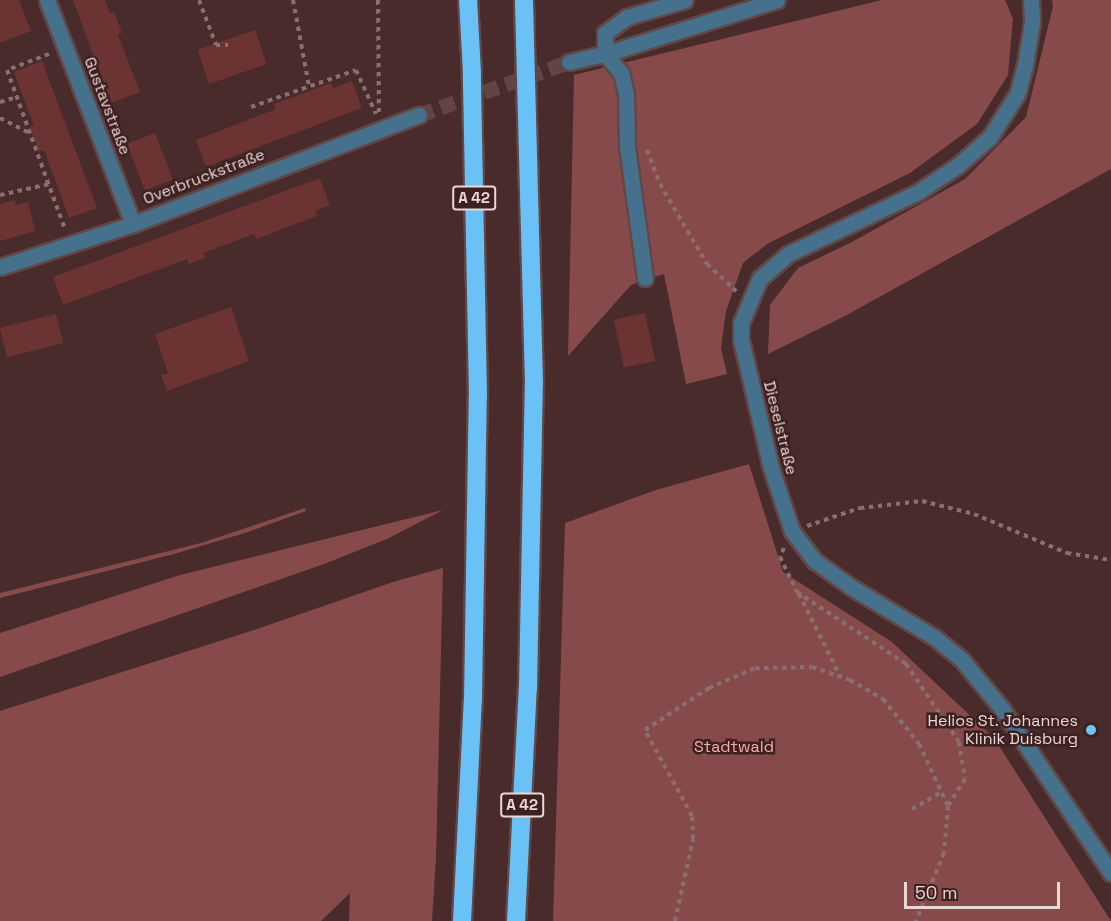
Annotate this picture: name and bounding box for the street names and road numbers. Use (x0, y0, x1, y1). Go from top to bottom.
street label: Gustavstraße (80, 54, 134, 158)
street label: Overbruckstraße (140, 145, 268, 209)
road number: A 42 (452, 186, 496, 210)
street label: Dieselstraße (759, 379, 801, 477)
road number: A 42 (500, 793, 544, 817)

